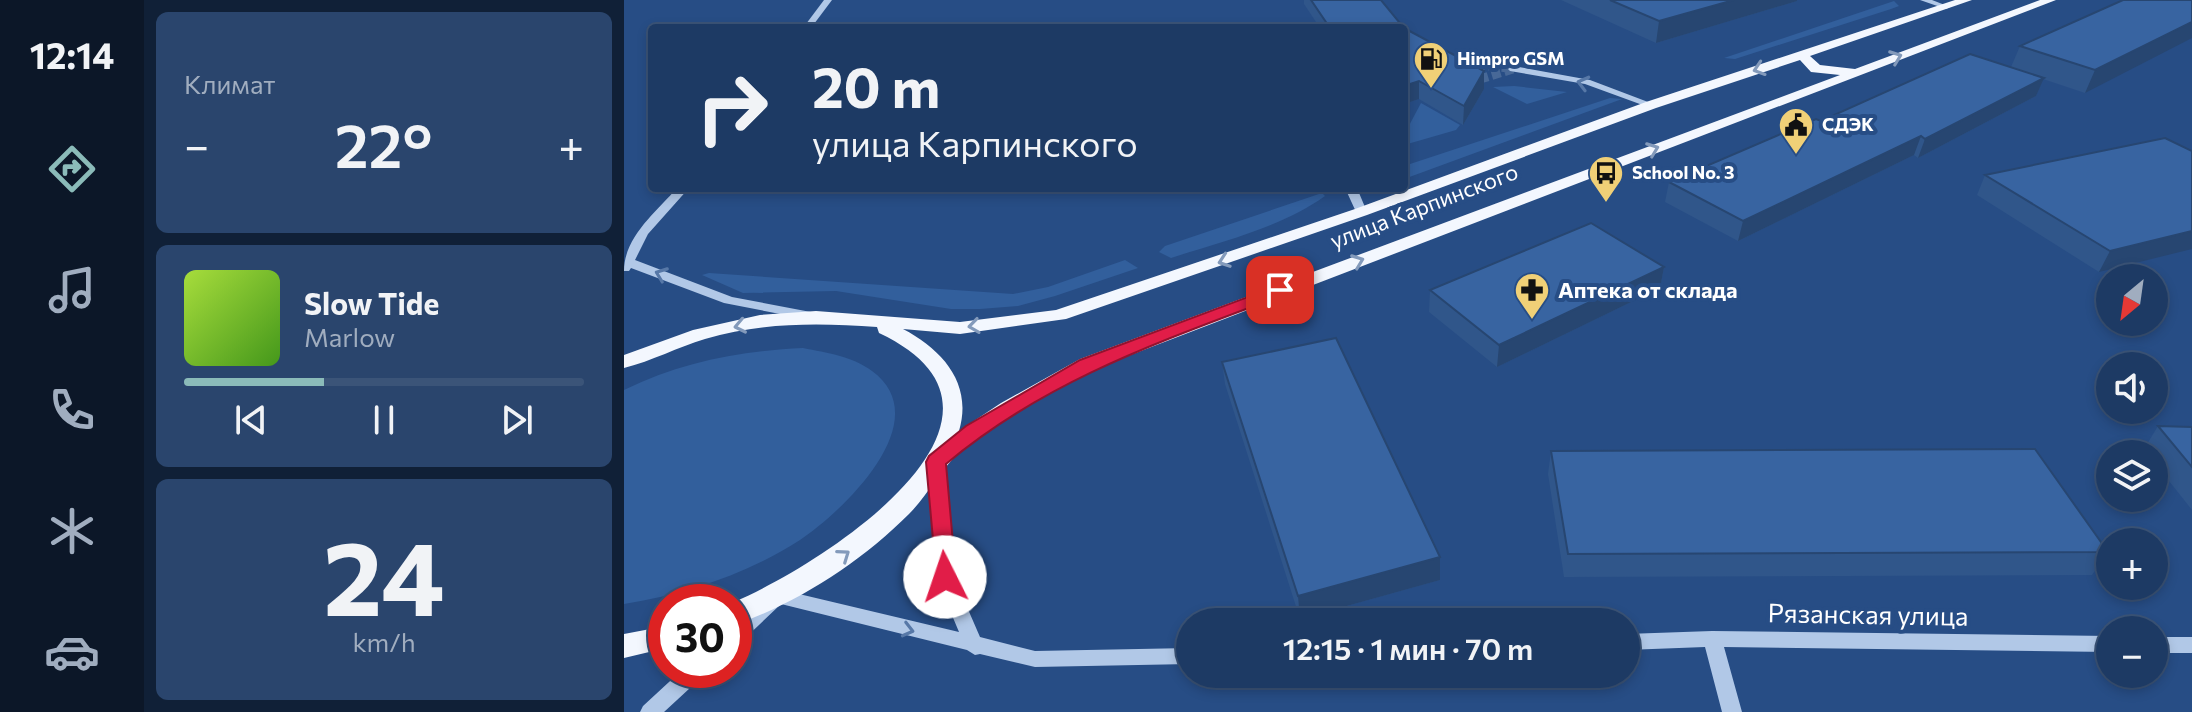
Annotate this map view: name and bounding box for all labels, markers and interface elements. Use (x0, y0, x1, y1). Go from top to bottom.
text: 12:14 (30, 32, 114, 76)
fuel station icon: Himpro GSM (1412, 40, 1450, 90)
place label: Himpro GSM (1457, 47, 1565, 69)
one-way arrow (1889, 50, 1903, 67)
text: 20 m (812, 51, 940, 120)
icon: right (680, 56, 784, 160)
one-way arrow (1753, 60, 1766, 76)
text: Климат (184, 68, 276, 99)
one-way arrow (1577, 75, 1591, 92)
public building icon: СДЭК (1777, 106, 1815, 156)
text: 22° (335, 107, 432, 180)
place label: СДЭК (1822, 113, 1874, 135)
text: − (184, 117, 209, 171)
text: + (558, 117, 584, 171)
text: улица Карпинского (812, 120, 1138, 164)
icon: directions (44, 141, 100, 197)
one-way arrow (1645, 142, 1659, 159)
bus stop icon: School No. 3 (1587, 154, 1625, 204)
street label: улица Карпинского (1326, 157, 1522, 254)
place label: School No. 3 (1632, 161, 1734, 183)
one-way arrow (1218, 251, 1232, 267)
one-way arrow (1350, 254, 1364, 271)
pin (1246, 256, 1314, 324)
icon: music (44, 262, 100, 318)
north arrow (2096, 264, 2168, 336)
map controls (2096, 264, 2168, 688)
one-way arrow (655, 267, 669, 284)
icon: arrive (1258, 268, 1302, 312)
pharmacy icon: Аптека от склада (1513, 271, 1551, 321)
place label: Аптека от склада (1558, 276, 1738, 303)
text: Slow Tide (304, 284, 439, 321)
one-way arrow (734, 317, 747, 334)
one-way arrow (967, 317, 980, 334)
text: Marlow (304, 321, 395, 352)
button: sound (2096, 352, 2168, 424)
icon: phone (44, 382, 100, 438)
icon: previous (229, 398, 273, 442)
icon: pause (362, 398, 406, 442)
icon: next (495, 398, 539, 442)
button: layers (2096, 440, 2168, 512)
icon: climate (44, 503, 100, 559)
text: 24 (323, 510, 445, 637)
button: + (2096, 528, 2168, 600)
position arrow (903, 535, 987, 619)
one-way arrow (836, 550, 850, 565)
speed limit sign: 30 (648, 584, 752, 688)
street label: Рязанская улица (1767, 596, 1969, 631)
button: − (2096, 616, 2168, 688)
one-way arrow (900, 620, 914, 637)
icon: car (44, 624, 100, 680)
text: km/h (352, 626, 416, 657)
text: 12:15 · 1 мин · 70 m (1283, 629, 1533, 666)

